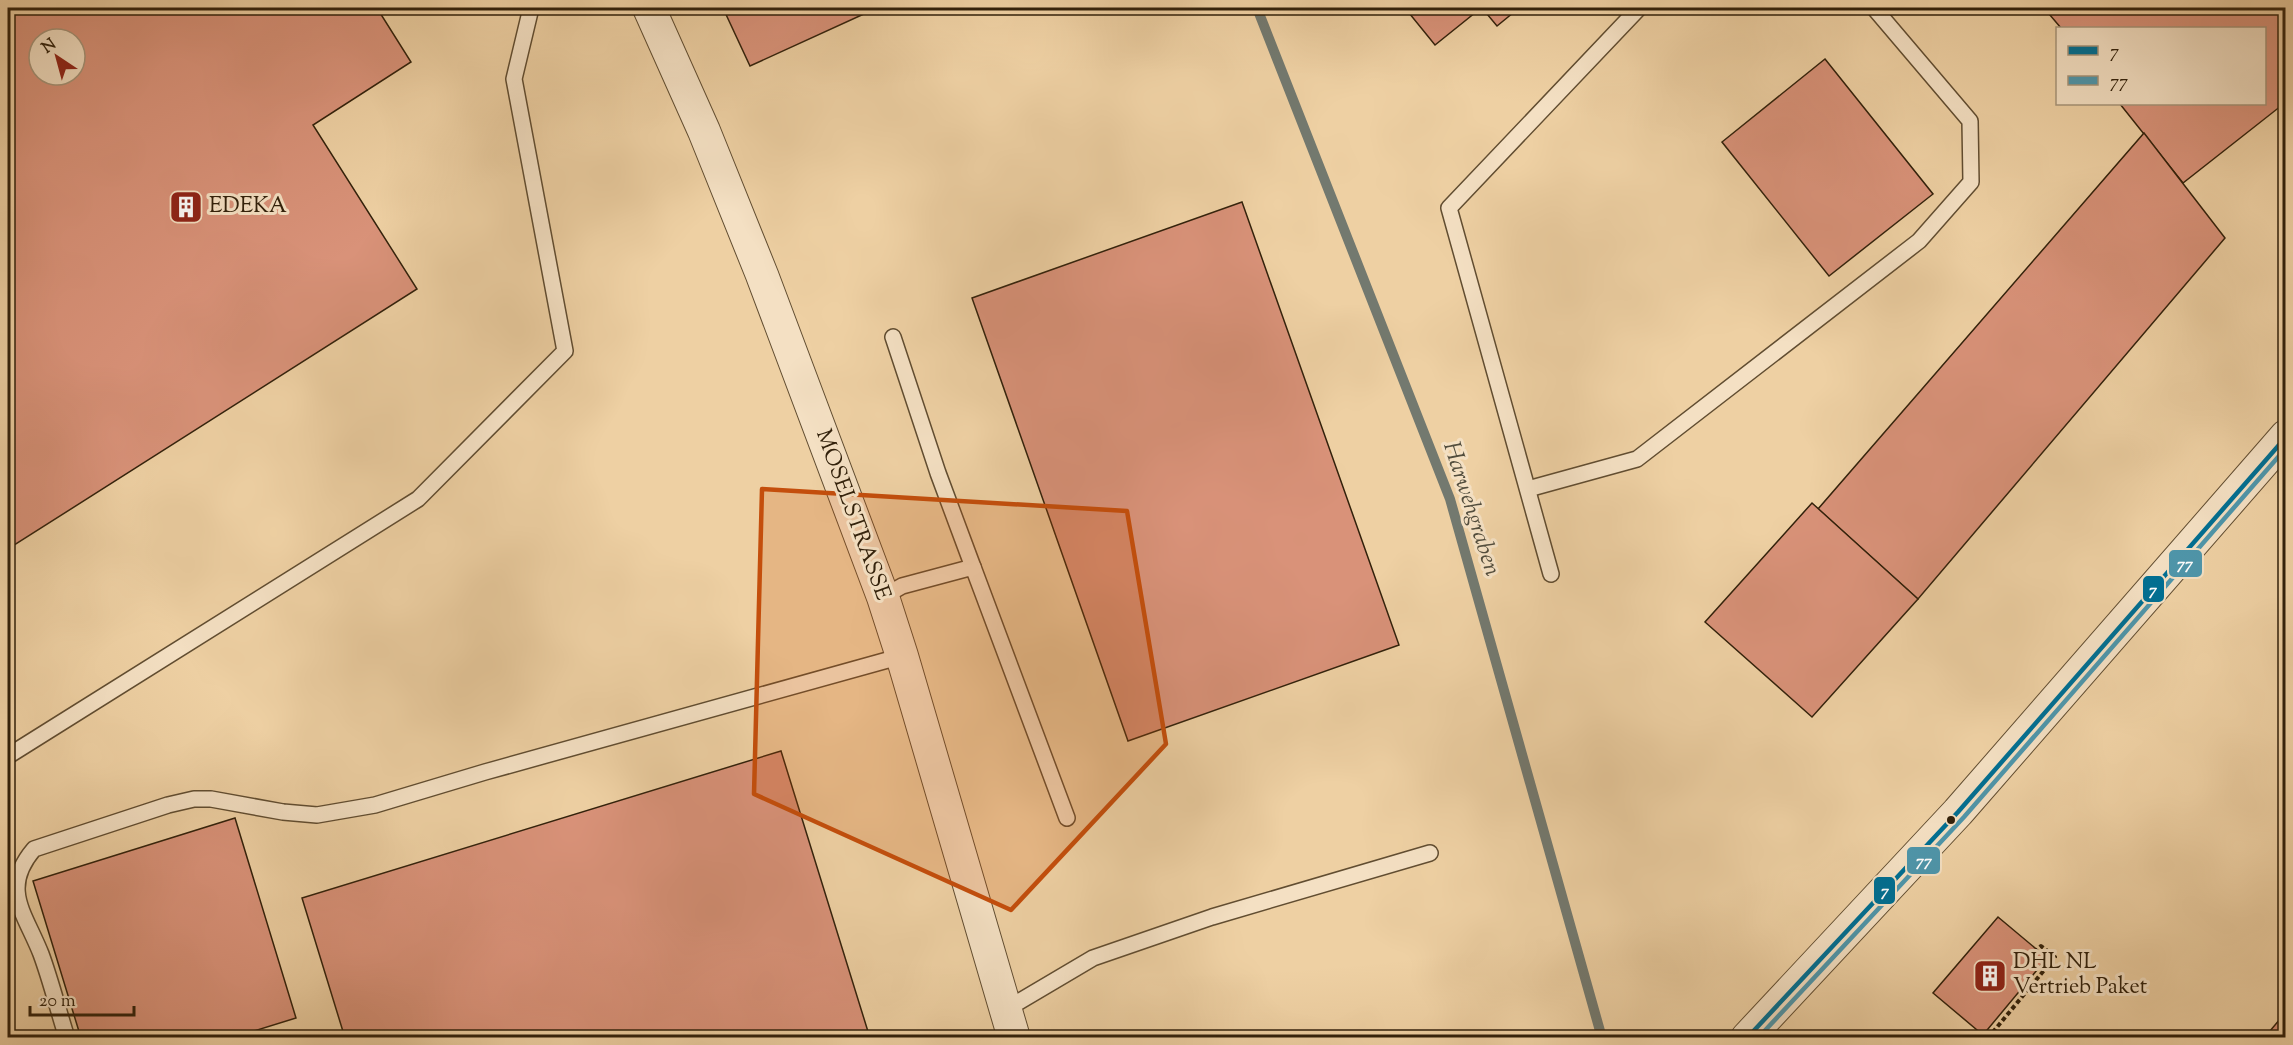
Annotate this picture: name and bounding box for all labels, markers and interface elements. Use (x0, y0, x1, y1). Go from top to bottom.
north arrow (27, 27, 87, 87)
legend (2056, 27, 2266, 105)
text: N (38, 34, 62, 60)
text: 7 (2110, 40, 2119, 66)
text: 77 (2110, 70, 2128, 96)
building icon: EDEKA (168, 189, 204, 225)
place label: EDEKA (209, 191, 287, 223)
street label: MOSELSTRASSE (806, 425, 898, 605)
water label: Harwehgraben (1433, 437, 1509, 581)
line badge: 77 (2168, 549, 2203, 578)
text: 77 (2177, 554, 2194, 577)
line badge: 7 (2142, 575, 2165, 603)
text: 7 (2149, 580, 2158, 603)
unlabelled marker (1945, 814, 1957, 826)
line badge: 77 (1906, 846, 1941, 875)
text: 77 (1916, 851, 1933, 874)
line badge: 7 (1873, 876, 1896, 905)
text: 7 (1881, 881, 1890, 904)
place label: DHL NL Vertrieb Paket (2013, 947, 2148, 1004)
building icon: DHL NL Vertrieb Paket (1972, 958, 2008, 994)
scale bar (30, 979, 134, 1017)
text: 20 m (39, 989, 76, 1015)

